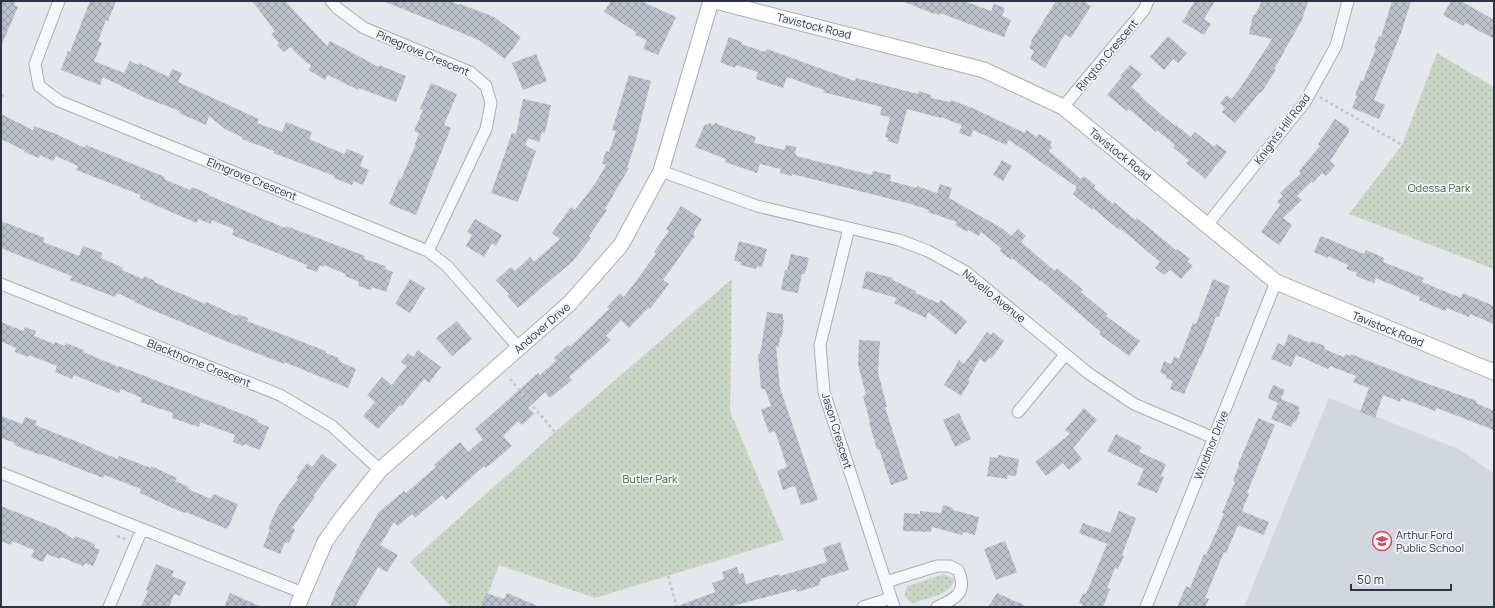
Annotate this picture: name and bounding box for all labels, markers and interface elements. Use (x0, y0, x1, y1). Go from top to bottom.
street label: Tavistock Road (775, 9, 853, 42)
street label: Rington Crescent (1072, 16, 1141, 94)
street label: Pinegrove Crescent (374, 26, 472, 79)
street label: Knights Hill Road (1250, 90, 1313, 167)
street label: Tavistock Road (1086, 124, 1155, 183)
street label: Elmgrove Crescent (205, 154, 299, 203)
park label: Odessa Park (1408, 180, 1471, 195)
street label: Novello Avenue (960, 266, 1029, 326)
street label: Andover Drive (510, 299, 573, 356)
street label: Tavistock Road (1350, 307, 1426, 350)
street label: Blackthorne Crescent (145, 335, 253, 390)
street label: Jason Crescent (819, 391, 856, 471)
street label: Windmor Drive (1190, 407, 1231, 482)
park label: Butler Park (623, 471, 678, 486)
place label: Arthur Ford Public School (1396, 527, 1464, 555)
school or university icon: Arthur Ford Public School (1371, 530, 1393, 552)
scale bar (1351, 566, 1451, 592)
text: 50 m (1357, 571, 1384, 588)

